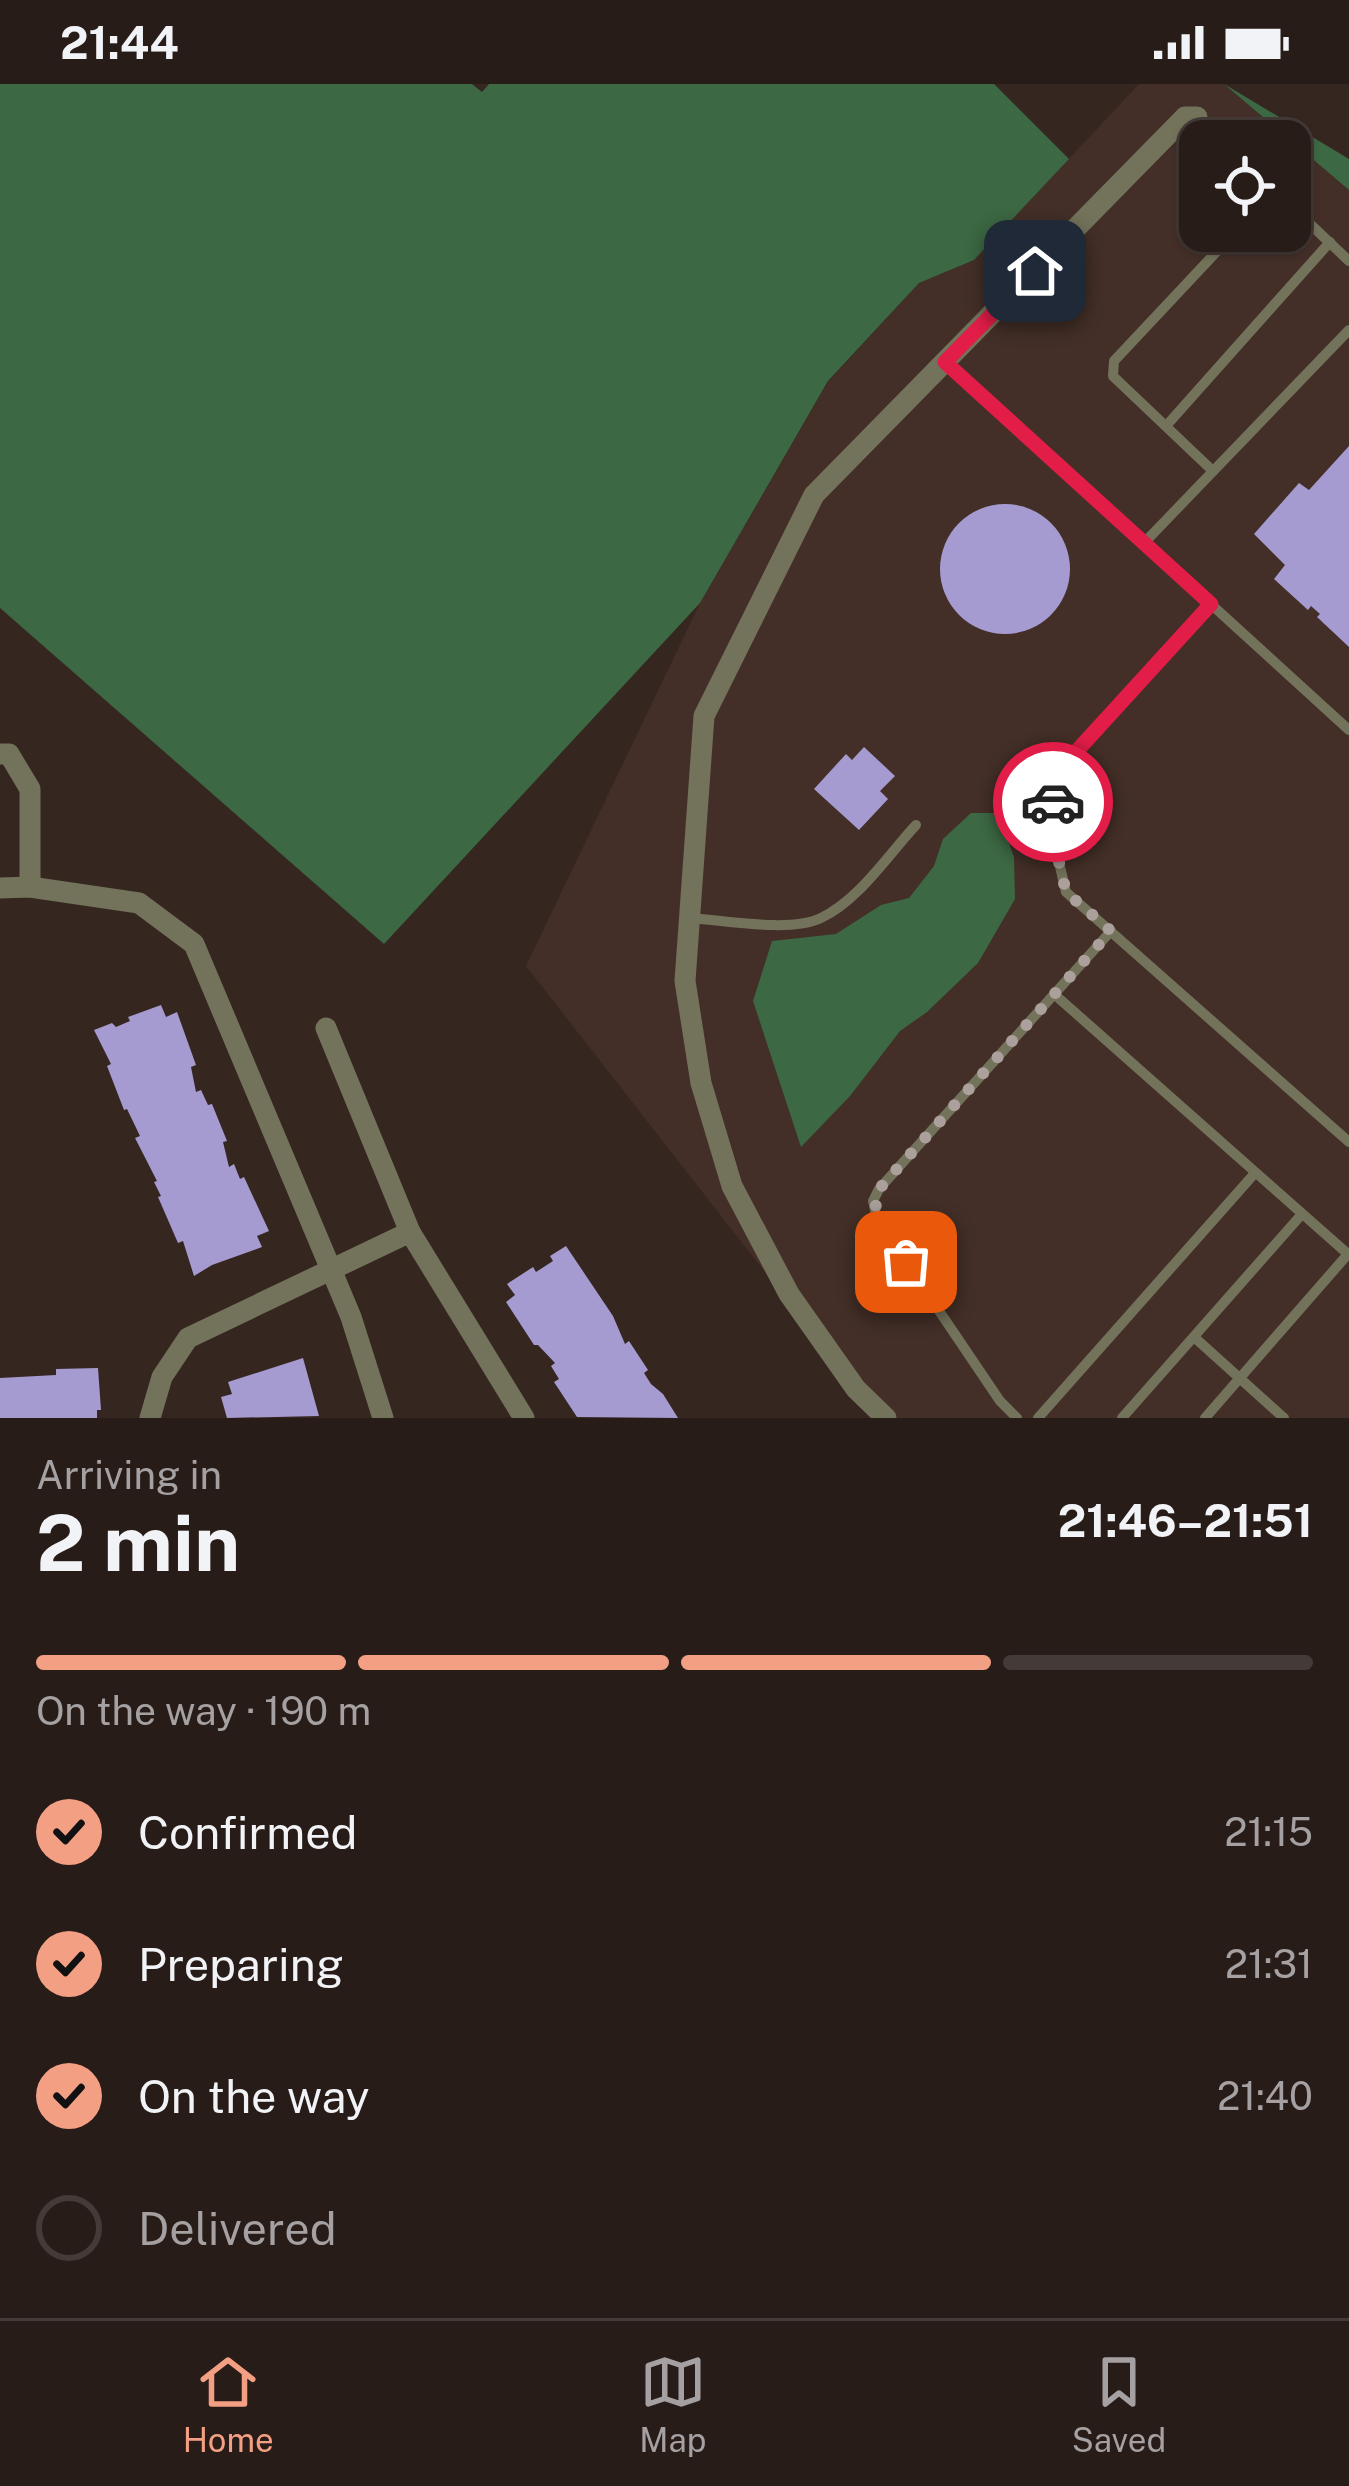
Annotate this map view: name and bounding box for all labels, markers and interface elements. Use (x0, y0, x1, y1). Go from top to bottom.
text: 21:44 (60, 16, 179, 69)
map controls (1179, 120, 1311, 252)
button: locate (1179, 120, 1311, 252)
pin (984, 220, 1086, 322)
icon: home (1002, 238, 1068, 304)
courier (993, 742, 1113, 862)
icon: car (1020, 769, 1086, 835)
pin (855, 1211, 957, 1313)
icon: bag (873, 1229, 939, 1295)
text: Arriving in (36, 1452, 222, 1498)
text: 21:46–21:51 (1058, 1494, 1313, 1547)
text: 2 min (36, 1497, 240, 1589)
text: On the way · 190 m (36, 1688, 371, 1734)
icon: check (36, 1799, 102, 1865)
text: Confirmed (138, 1806, 357, 1859)
text: 21:15 (1224, 1809, 1313, 1855)
icon: check (36, 1931, 102, 1997)
text: Preparing (138, 1938, 344, 1991)
text: 21:31 (1225, 1941, 1313, 1987)
icon: check (36, 2063, 102, 2129)
text: On the way (138, 2070, 370, 2123)
text: 21:40 (1217, 2073, 1313, 2119)
text: Delivered (138, 2202, 337, 2255)
tab: Home (183, 2349, 274, 2459)
tab: Map (639, 2349, 706, 2459)
tab: Saved (1072, 2349, 1166, 2459)

